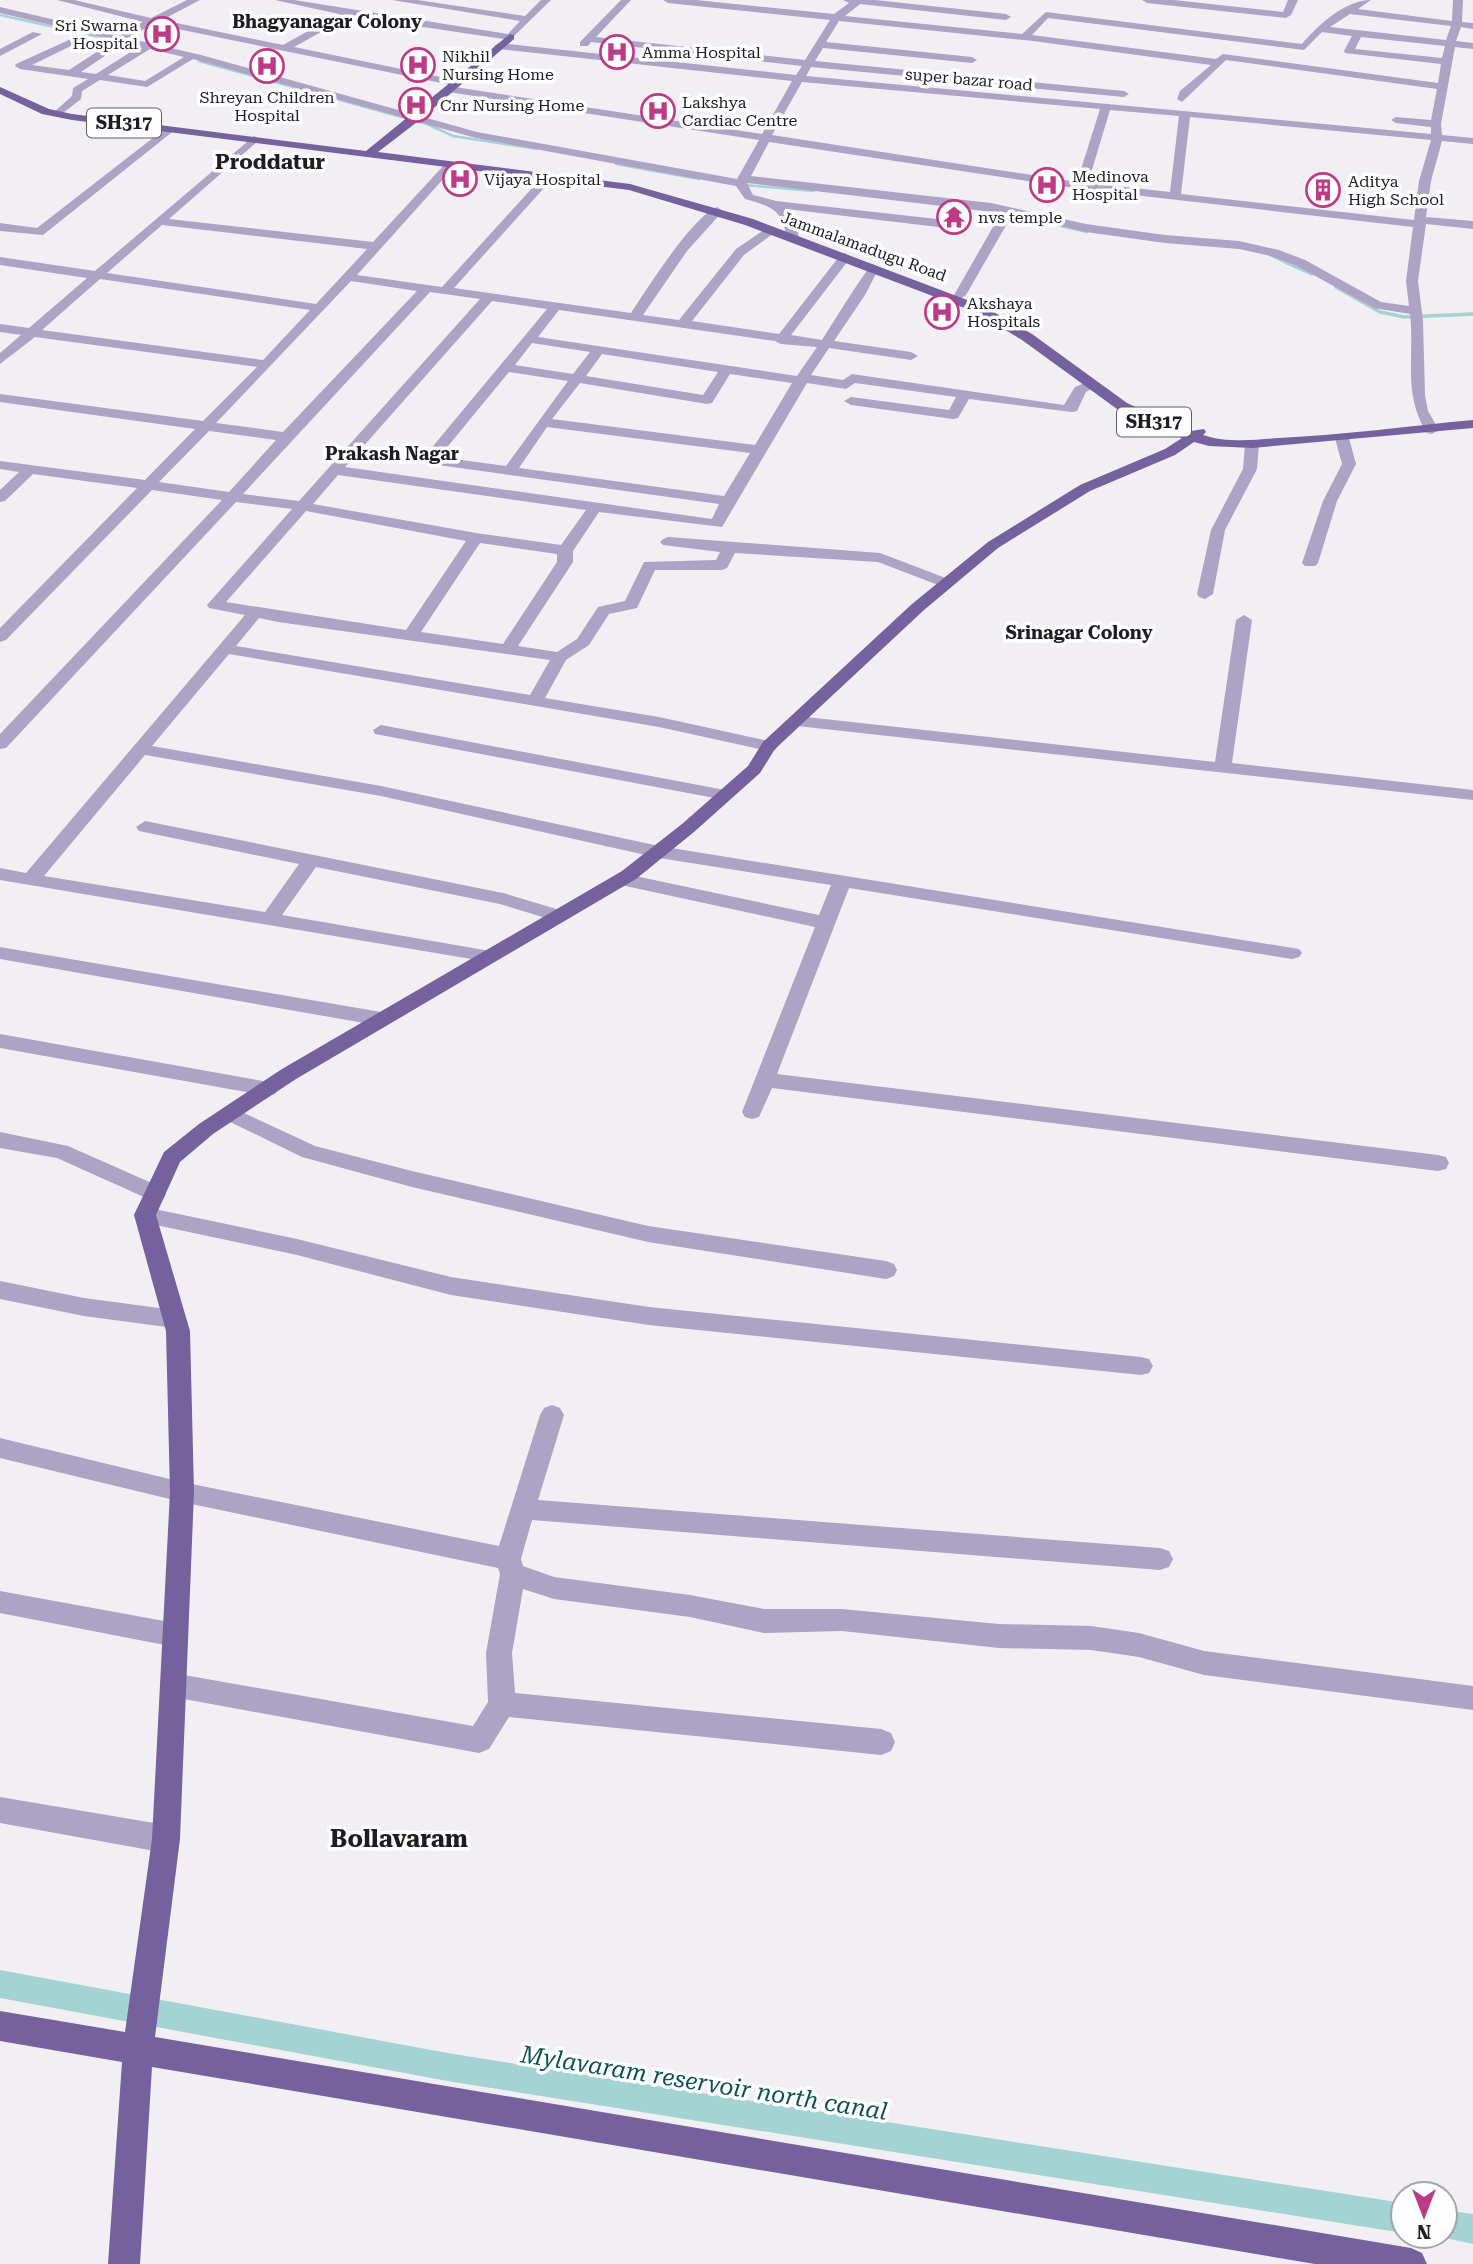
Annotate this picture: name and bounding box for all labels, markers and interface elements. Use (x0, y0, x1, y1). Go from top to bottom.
district label: Bhagyanagar Colony (232, 11, 422, 32)
hospital icon: Sri Swarna Hospital (143, 15, 181, 53)
place label: Sri Swarna Hospital (55, 16, 138, 53)
hospital icon: Amma Hospital (598, 33, 636, 71)
place label: Amma Hospital (642, 43, 761, 62)
hospital icon: Nikhil Nursing Home (399, 46, 437, 84)
hospital icon: Shreyan Children Hospital (248, 47, 286, 85)
place label: Nikhil Nursing Home (442, 47, 554, 84)
street label: super bazar road (904, 64, 1033, 95)
hospital icon: Cnr Nursing Home (397, 86, 435, 124)
place label: Shreyan Children Hospital (199, 88, 335, 125)
hospital icon: Lakshya Cardiac Centre (639, 92, 677, 130)
place label: Lakshya Cardiac Centre (682, 93, 797, 130)
place label: Cnr Nursing Home (440, 96, 584, 115)
road number: SH317 (87, 109, 161, 138)
district label: Proddatur (215, 150, 325, 174)
hospital icon: Vijaya Hospital (441, 160, 479, 198)
hospital icon: Medinova Hospital (1028, 166, 1066, 204)
place label: Medinova Hospital (1072, 167, 1149, 204)
place label: Vijaya Hospital (484, 170, 601, 189)
building icon: Aditya High School (1304, 171, 1342, 209)
place label: Aditya High School (1348, 172, 1444, 209)
temple icon: nvs temple (935, 198, 973, 236)
street label: Jammalamadugu Road (779, 208, 949, 285)
place label: nvs temple (978, 208, 1063, 227)
hospital icon: Akshaya Hospitals (923, 293, 961, 331)
place label: Akshaya Hospitals (967, 294, 1041, 331)
road number: SH317 (1117, 408, 1191, 436)
district label: Prakash Nagar (325, 443, 459, 464)
district label: Srinagar Colony (1005, 622, 1153, 643)
district label: Bollavaram (330, 1825, 468, 1853)
water label: Mylavaram reservoir north canal (518, 2040, 889, 2126)
north arrow (1389, 2180, 1459, 2250)
text: N (1416, 2220, 1431, 2243)

